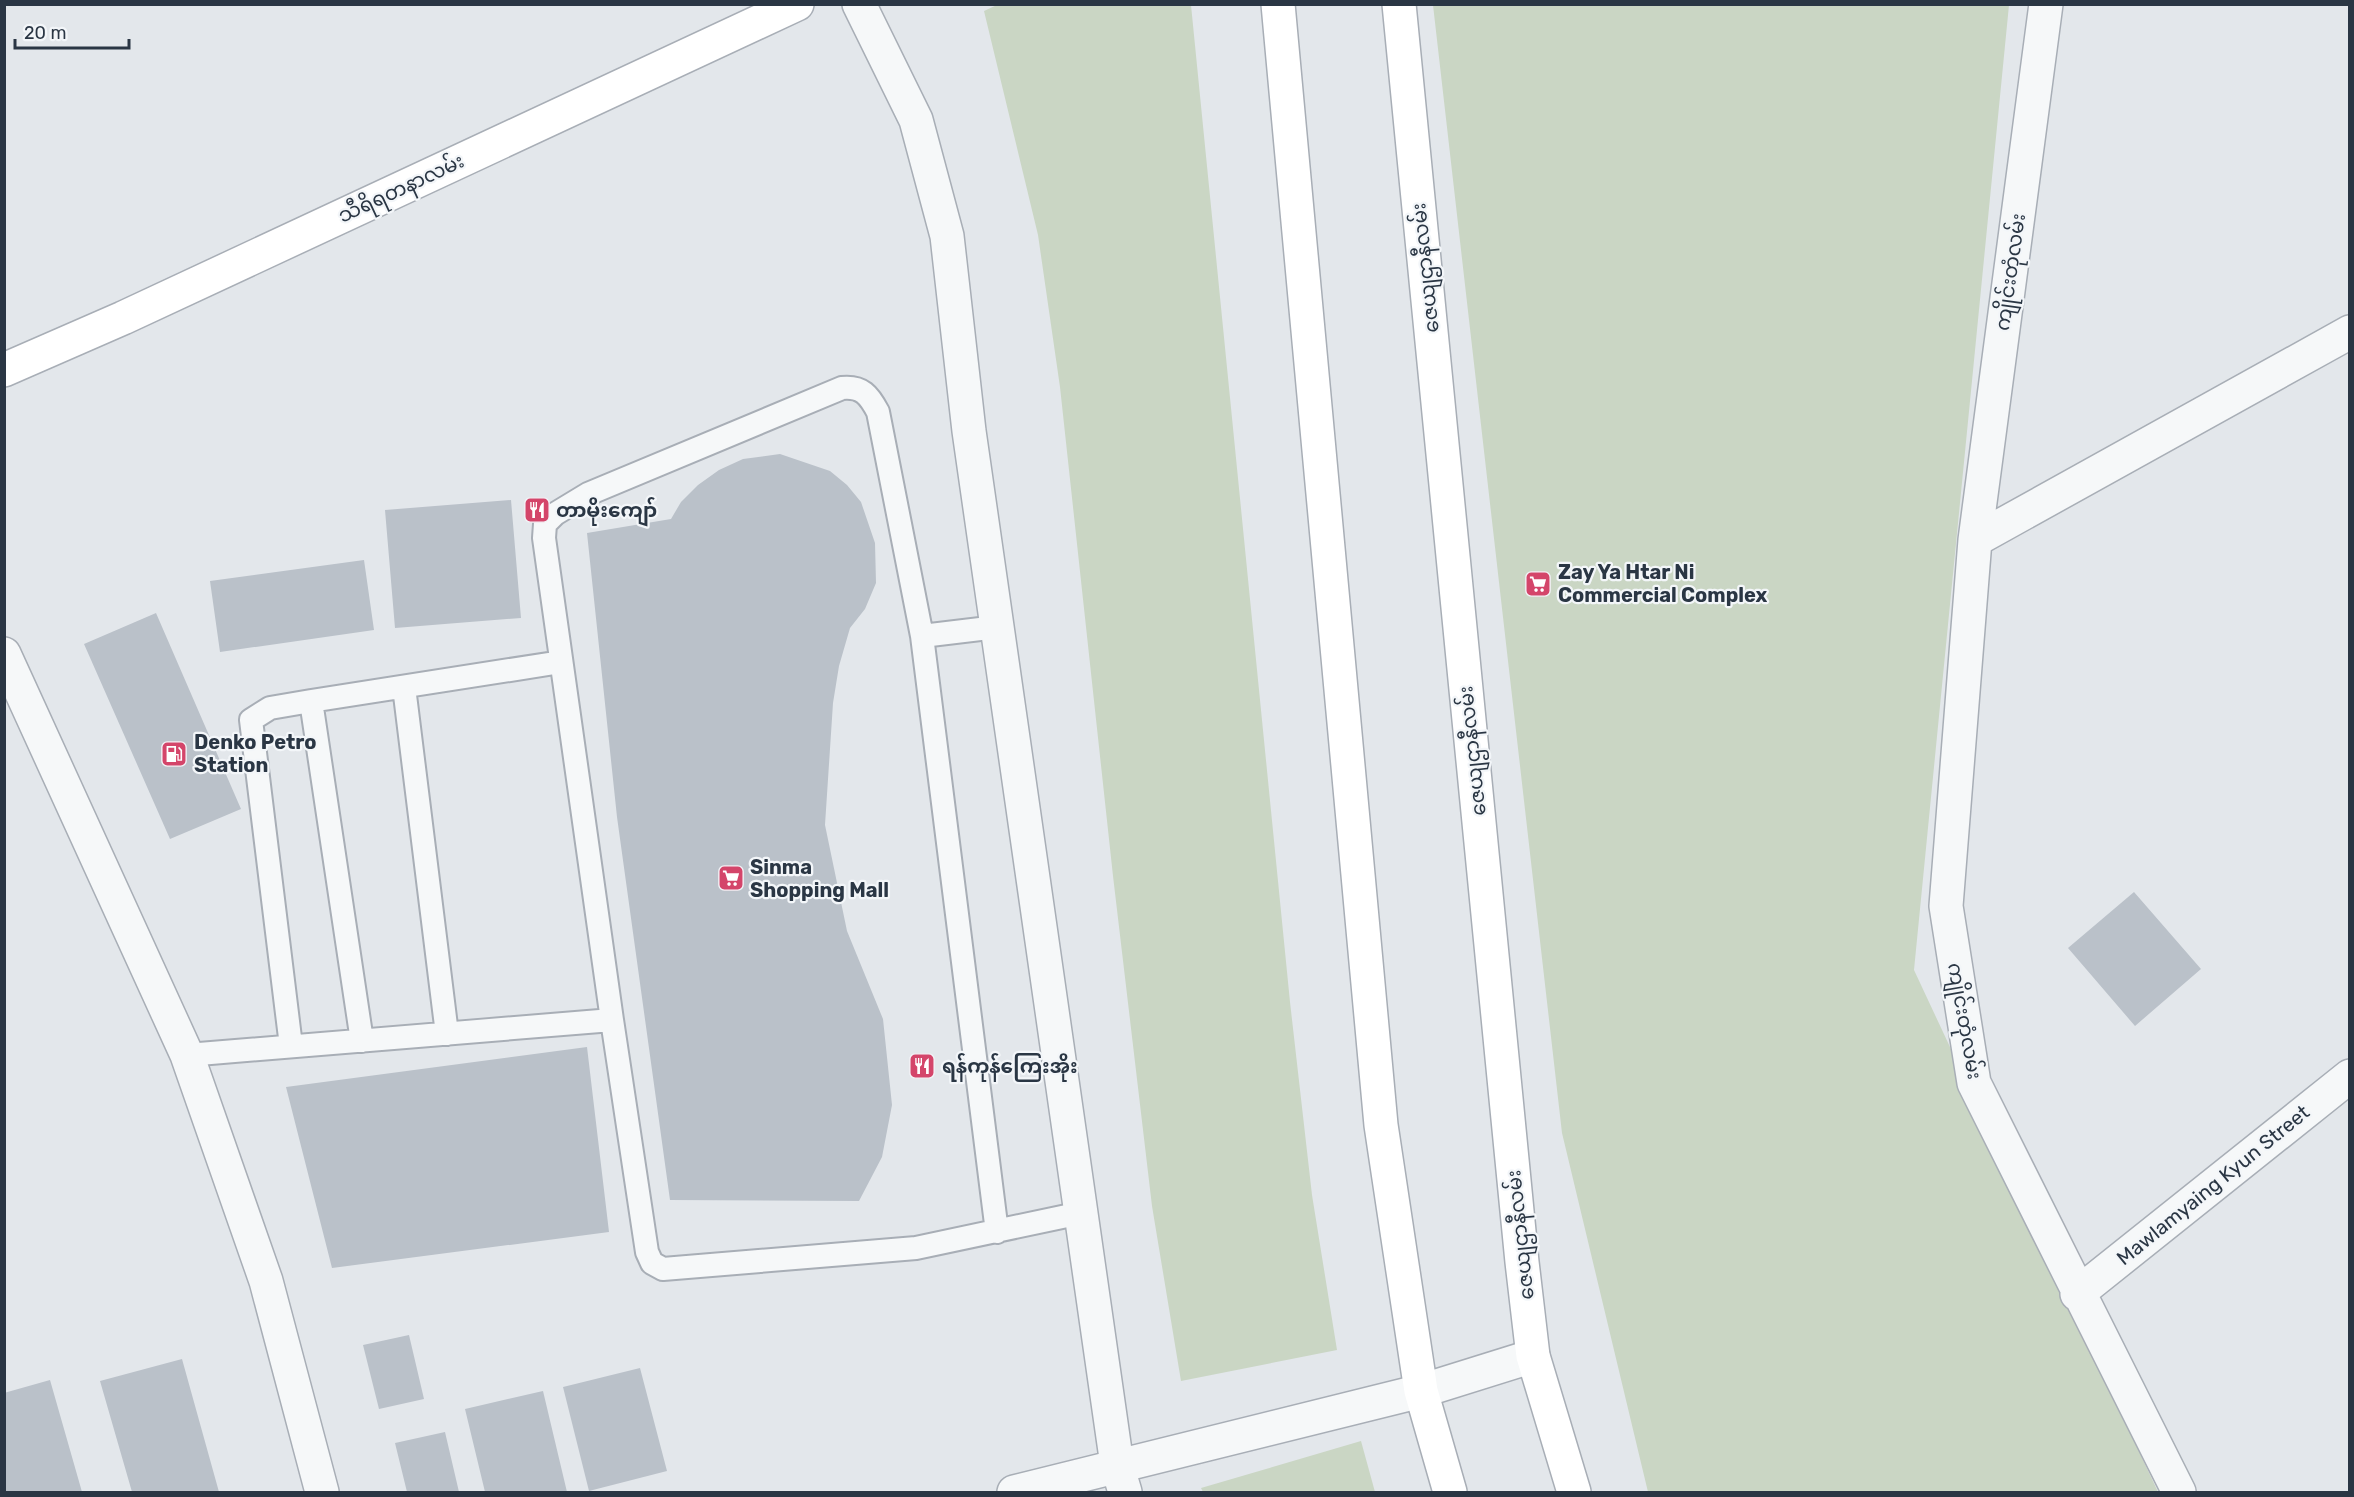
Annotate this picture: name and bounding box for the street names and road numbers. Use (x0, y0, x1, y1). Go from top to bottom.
street label: သီရိရတနာလမ်း (333, 147, 469, 231)
street label: ဇေယျဌာနီလမ်း (1404, 202, 1448, 334)
street label: ကျိုင်းတုံလမ်း (1988, 212, 2035, 333)
street label: ဇေယျဌာနီလမ်း (1451, 685, 1495, 817)
street label: ကျိုင်းတုံလမ်း (1938, 960, 1989, 1082)
street label: Mawlamyaing Kyun Street (2112, 1100, 2314, 1270)
street label: ဇေယျဌာနီလမ်း (1499, 1169, 1543, 1301)

